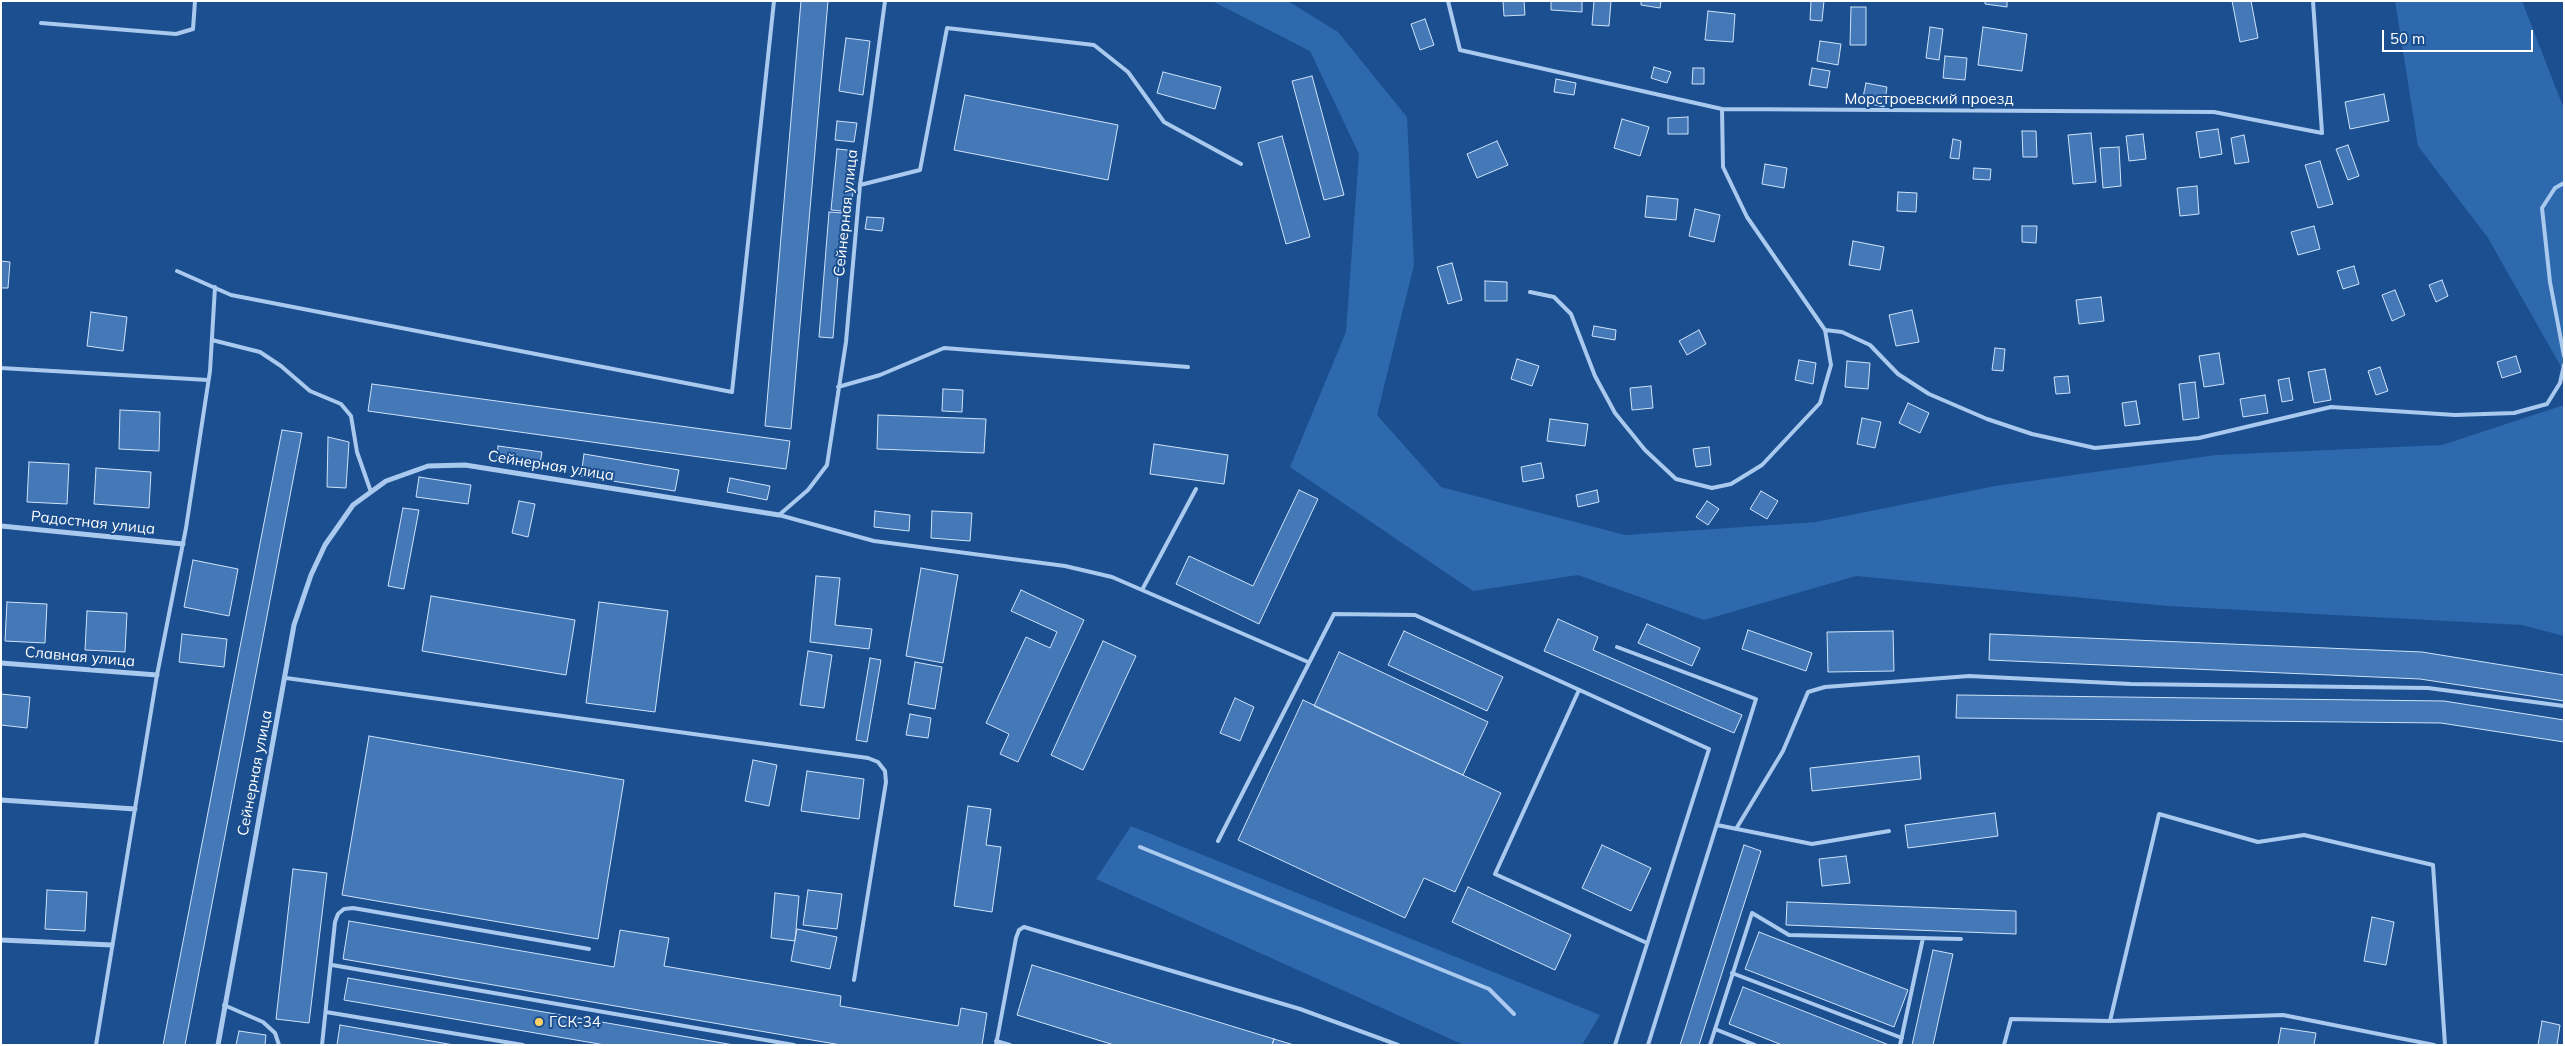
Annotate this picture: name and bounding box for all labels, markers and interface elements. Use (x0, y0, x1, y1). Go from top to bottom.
scale bar (2385, 20, 2536, 52)
text: 50 m (2390, 29, 2425, 48)
street label: Морстроевский проезд (1844, 90, 2014, 108)
street label: Сейнерная улица (830, 149, 862, 277)
street label: Сейнерная улица (487, 447, 615, 485)
street label: Радостная улица (30, 508, 156, 538)
street label: Славная улица (24, 643, 136, 671)
street label: Сейнерная улица (234, 709, 276, 837)
place label: ГСК-34 (549, 1013, 601, 1031)
marker: ГСК-34 (533, 1016, 545, 1028)

